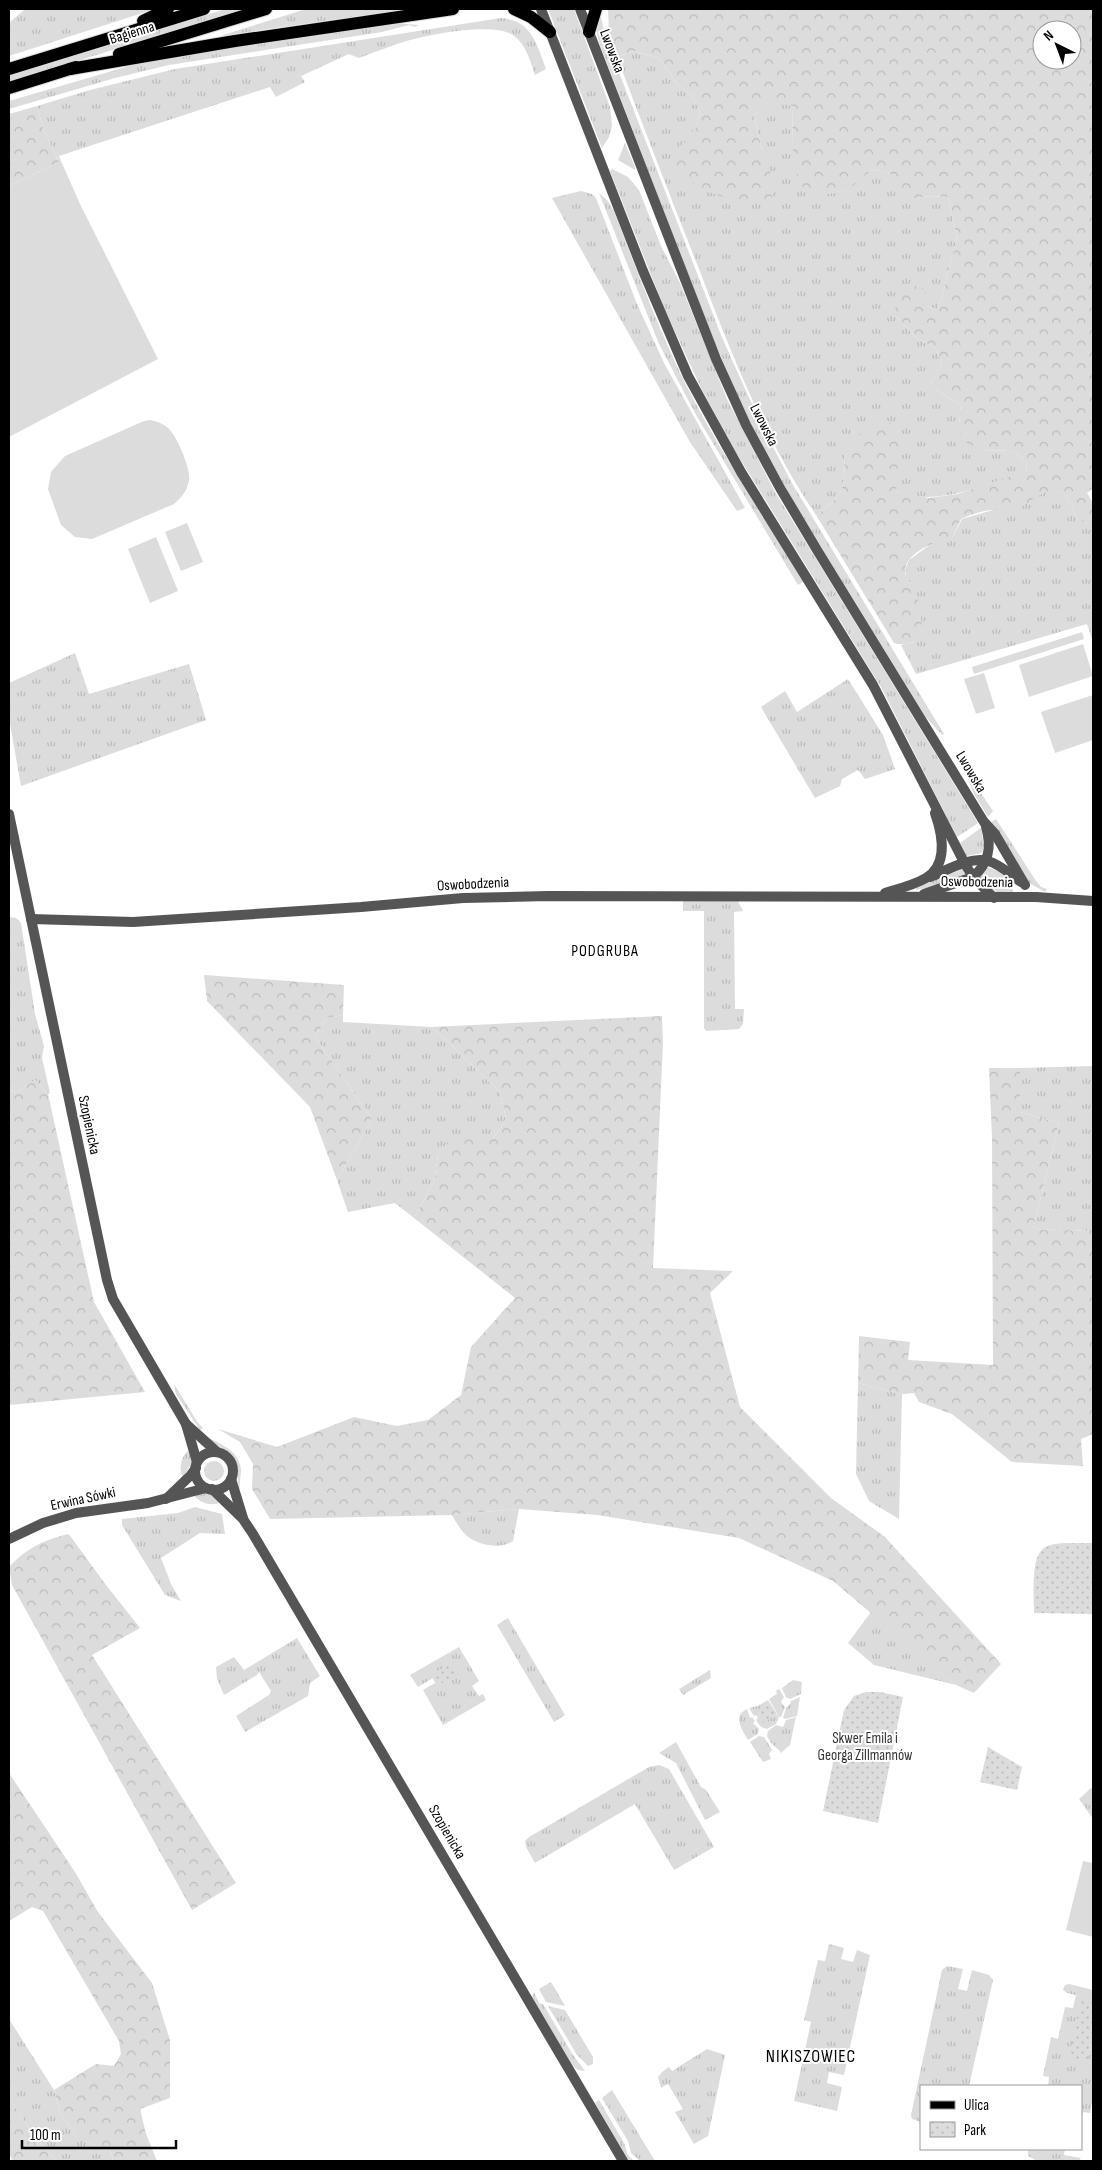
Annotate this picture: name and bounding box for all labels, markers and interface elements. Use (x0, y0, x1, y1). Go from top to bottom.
street label: Bagienna (107, 17, 157, 49)
north arrow (1032, 20, 1082, 70)
street label: Lwowska (595, 27, 629, 76)
text: N (1040, 27, 1057, 45)
street label: Lwowska (745, 401, 783, 450)
street label: Lwowska (951, 748, 991, 796)
street label: Oswobodzenia (941, 872, 1014, 892)
street label: Oswobodzenia (436, 873, 510, 895)
district label: PODGRUBA (571, 942, 639, 961)
street label: Szopienicka (74, 1094, 105, 1156)
street label: Erwina Sówki (49, 1483, 117, 1515)
park label: Skwer Emila i Georga Zillmannów (817, 1729, 913, 1765)
street label: Szopienicka (424, 1801, 470, 1863)
district label: NIKISZOWIEC (766, 2046, 856, 2067)
legend (920, 2085, 1082, 2150)
text: Ulica (964, 2096, 989, 2115)
scale bar (22, 2118, 176, 2150)
text: Park (964, 2121, 986, 2140)
text: 100 m (30, 2126, 61, 2145)

